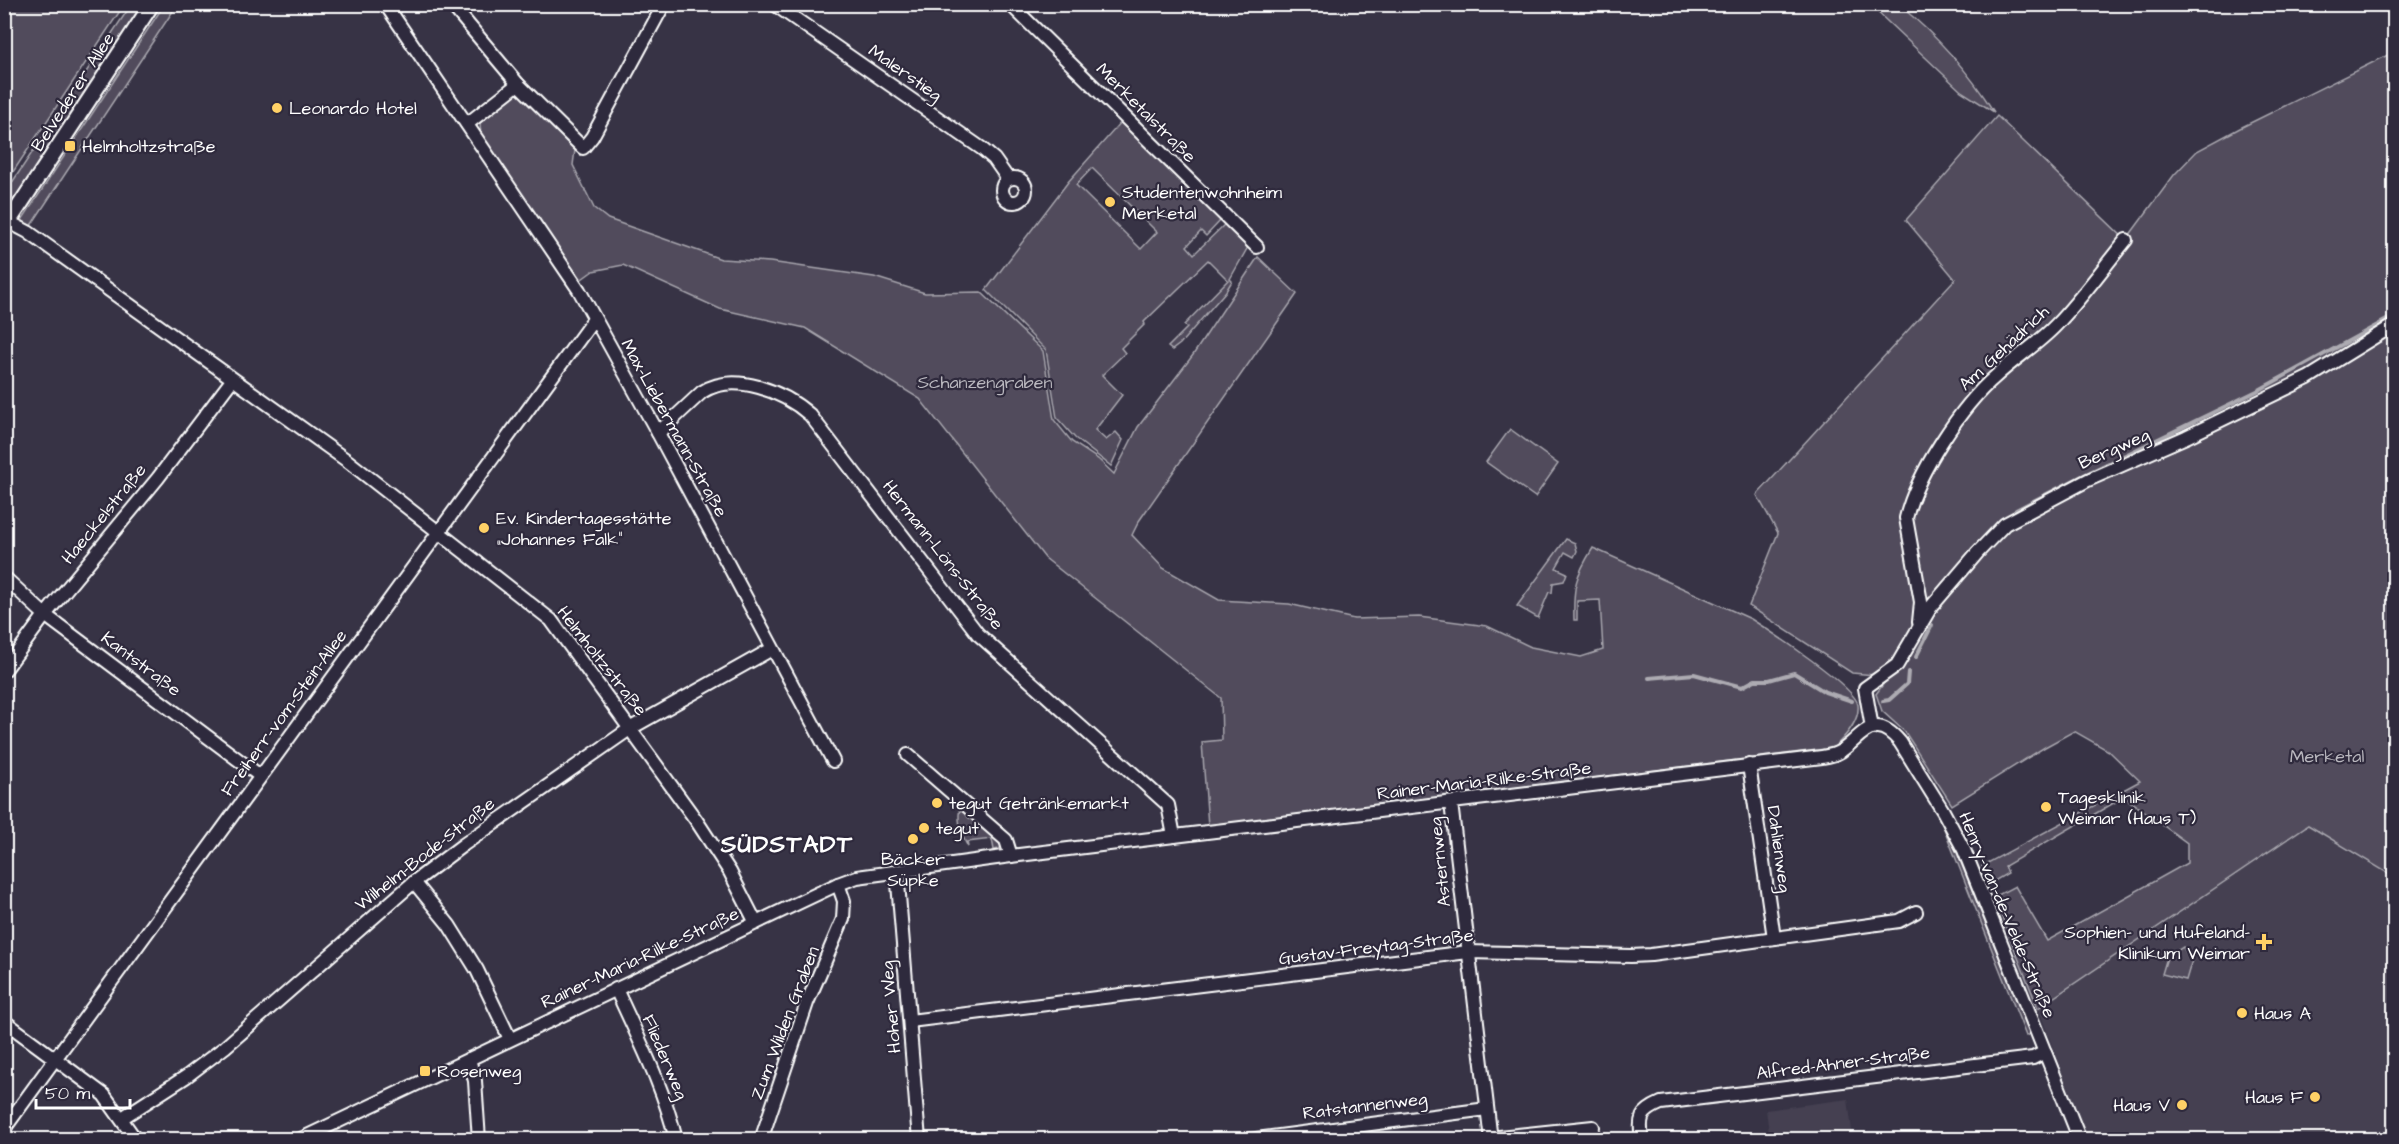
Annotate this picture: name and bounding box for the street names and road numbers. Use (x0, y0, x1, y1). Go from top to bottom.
street label: Belvederer Allee (25, 28, 121, 156)
street label: Malerstieg (863, 38, 947, 108)
street label: Merketalstraße (1090, 57, 1202, 169)
street label: Am Gehädrich (1953, 300, 2055, 396)
street label: Max-Liebermann-Straße (615, 334, 734, 522)
street label: Bergweg (2075, 422, 2154, 477)
street label: Haeckelstraße (56, 458, 153, 570)
street label: Hermann-Löns-Straße (877, 475, 1010, 635)
street label: Helmholtzstraße (551, 601, 653, 721)
street label: Freiherr-vom-Stein-Allee (215, 624, 353, 801)
street label: Kantstraße (96, 626, 186, 703)
street label: Rainer-Maria-Rilke-Straße (1375, 755, 1593, 807)
street label: Wilhelm-Bode-Straße (350, 791, 500, 917)
street label: Dahlienweg (1760, 804, 1797, 894)
street label: Henry-van-de-Velde-Straße (1951, 808, 2062, 1022)
street label: Asternweg (1423, 816, 1458, 908)
street label: Rainer-Maria-Rilke-Straße (537, 901, 743, 1015)
street label: Gustav-Freytag-Straße (1277, 923, 1475, 972)
street label: Zum Wilden Graben (744, 943, 826, 1103)
street label: Hoher Weg (875, 960, 908, 1054)
street label: Fliederweg (635, 1011, 694, 1104)
street label: Alfred-Ahner-Straße (1755, 1040, 1931, 1086)
street label: Ratstannenweg (1301, 1086, 1429, 1127)

